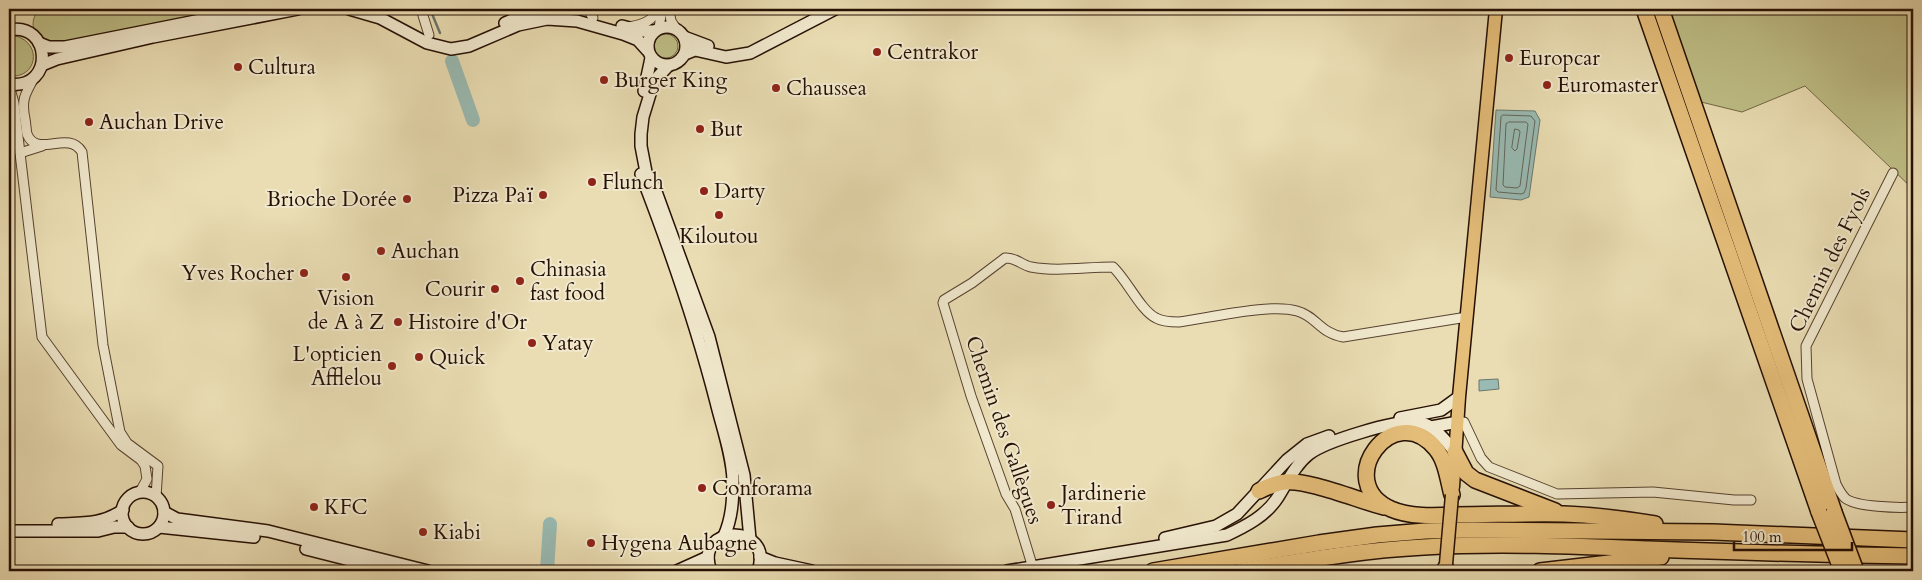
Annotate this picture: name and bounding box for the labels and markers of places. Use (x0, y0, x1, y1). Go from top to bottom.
place label: Centrakor (887, 38, 978, 67)
place label: Europcar (1519, 44, 1600, 73)
marker: Centrakor (871, 46, 883, 58)
marker: Europcar (1503, 52, 1515, 64)
place label: Cultura (248, 53, 316, 82)
marker: Cultura (232, 61, 244, 73)
place label: Burger King (614, 66, 728, 95)
place label: Euromaster (1557, 71, 1659, 100)
marker: Burger King (598, 74, 610, 86)
place label: Chaussea (786, 74, 867, 103)
marker: Euromaster (1541, 79, 1553, 91)
marker: Chaussea (770, 82, 782, 94)
place label: Auchan Drive (99, 108, 224, 137)
place label: But (710, 115, 743, 144)
marker: Auchan Drive (83, 116, 95, 128)
marker: But (694, 123, 706, 135)
place label: Flunch (602, 168, 664, 197)
marker: Flunch (586, 176, 598, 188)
place label: Darty (714, 177, 766, 206)
place label: Pizza Paï (453, 181, 534, 210)
place label: Brioche Dorée (266, 185, 397, 214)
marker: Darty (698, 185, 710, 197)
marker: Pizza Paï (537, 189, 549, 201)
marker: Brioche Dorée (401, 193, 413, 205)
marker: Kiloutou (713, 209, 725, 221)
place label: Kiloutou (679, 222, 759, 251)
place label: Auchan (391, 237, 460, 266)
marker: Auchan (375, 245, 387, 257)
place label: Chinasia fast food (530, 255, 607, 308)
place label: Yves Rocher (181, 259, 294, 288)
marker: Yves Rocher (298, 267, 310, 279)
marker: Vision de A à Z (340, 271, 352, 283)
place label: Courir (425, 275, 485, 304)
marker: Chinasia fast food (514, 275, 526, 287)
marker: Courir (489, 283, 501, 295)
place label: Vision de A à Z (308, 284, 384, 337)
place label: Histoire d'Or (408, 308, 527, 337)
marker: Histoire d'Or (392, 316, 404, 328)
place label: Yatay (542, 329, 594, 358)
marker: Yatay (526, 337, 538, 349)
place label: L'opticien Afflelou (293, 340, 382, 393)
place label: Quick (429, 343, 486, 372)
marker: Quick (413, 351, 425, 363)
marker: L'opticien Afflelou (386, 360, 398, 372)
place label: Conforama (712, 474, 813, 503)
place label: Jardinerie Tirand (1058, 479, 1147, 532)
marker: Conforama (696, 482, 708, 494)
place label: KFC (324, 493, 368, 522)
marker: Jardinerie Tirand (1045, 499, 1057, 511)
marker: KFC (308, 501, 320, 513)
place label: Kiabi (433, 518, 481, 547)
marker: Kiabi (417, 526, 429, 538)
place label: Hygena Aubagne (601, 529, 758, 558)
marker: Hygena Aubagne (585, 537, 597, 549)

